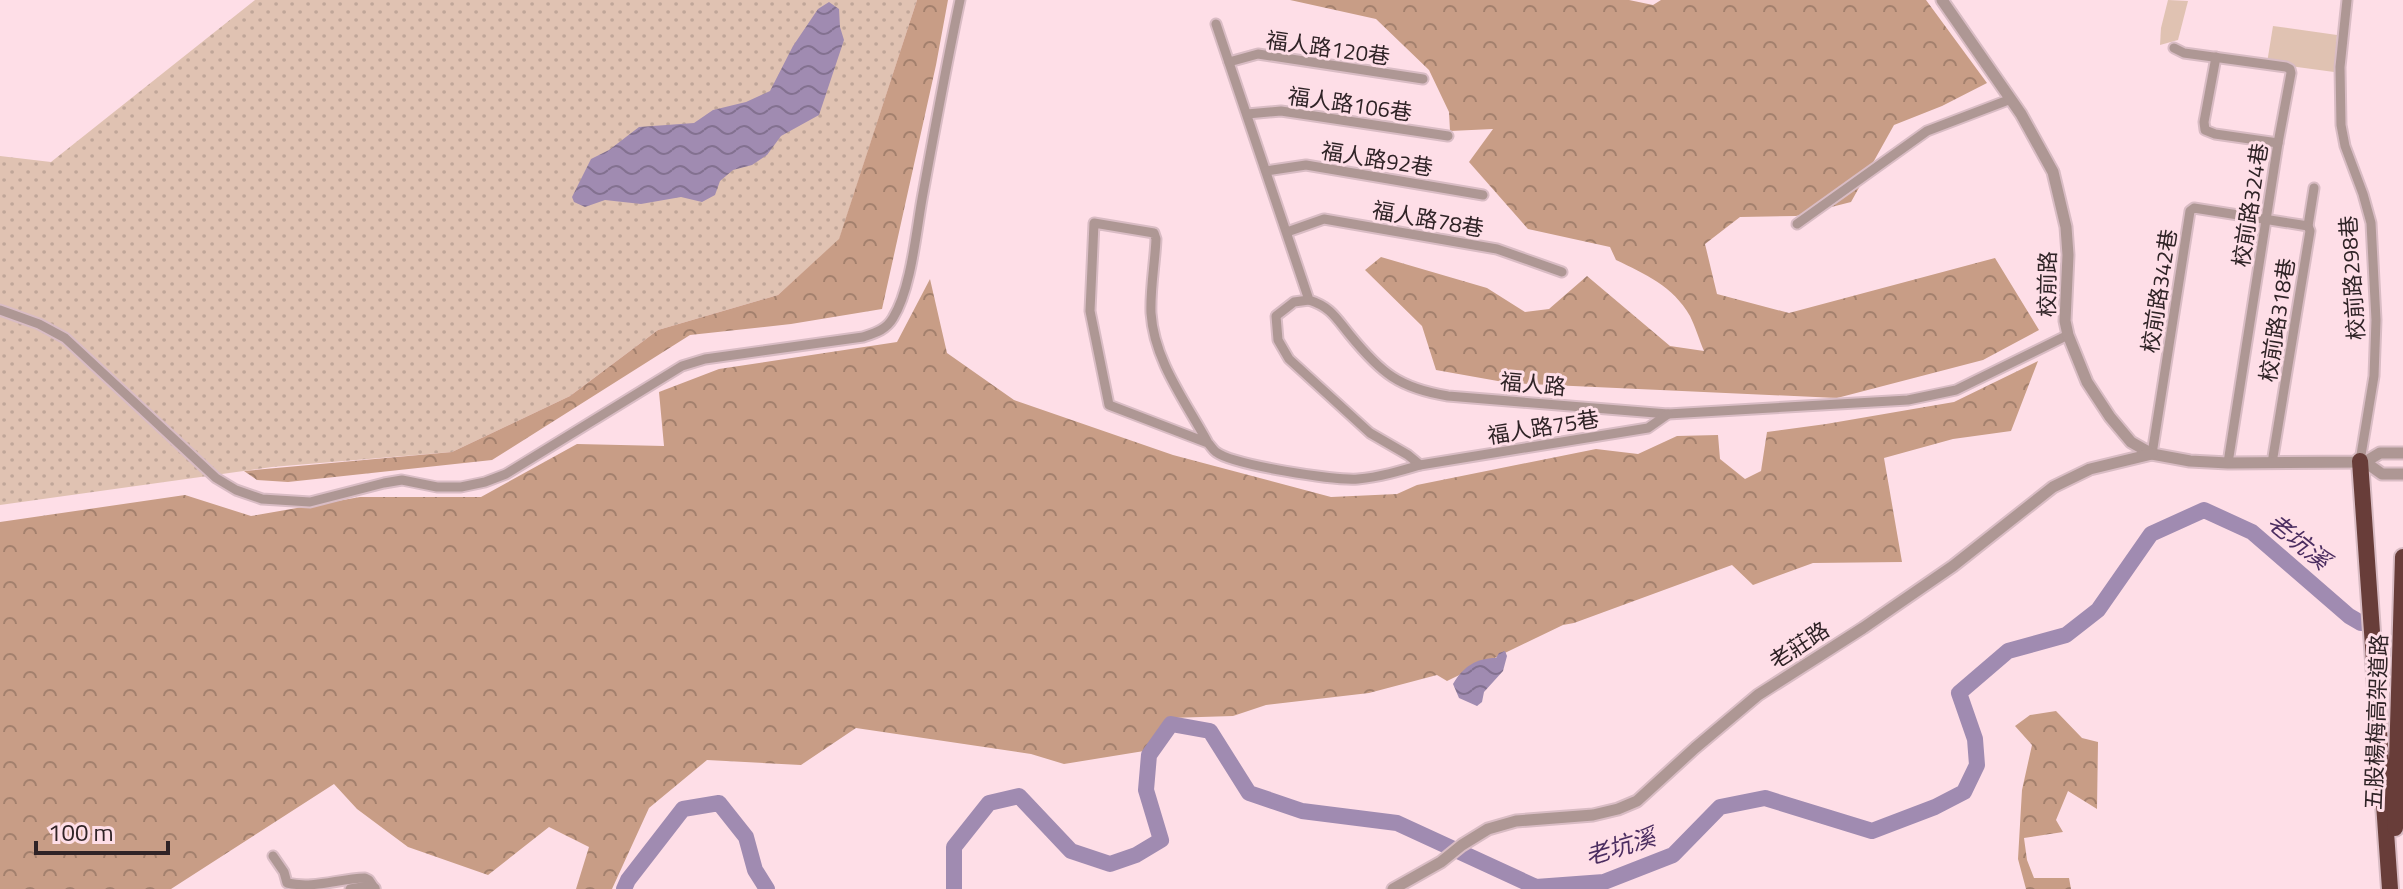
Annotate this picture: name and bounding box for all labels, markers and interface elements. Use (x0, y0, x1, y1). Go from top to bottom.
street label: 福人路120巷 (1264, 22, 1392, 74)
street label: 福人路106巷 (1286, 78, 1414, 130)
street label: 福人路92巷 (1319, 133, 1435, 185)
street label: 校前路324巷 (2223, 141, 2277, 269)
street label: 福人路78巷 (1370, 192, 1486, 246)
street label: 校前路298巷 (2331, 214, 2373, 342)
street label: 校前路342巷 (2132, 227, 2186, 355)
street label: 校前路 (2029, 251, 2065, 317)
street label: 校前路318巷 (2250, 256, 2304, 384)
street label: 福人路 (1499, 364, 1567, 404)
street label: 福人路75巷 (1485, 401, 1601, 453)
water label: 老坑溪 (2260, 504, 2341, 580)
street label: 老莊路 (1762, 613, 1836, 677)
street label: 五股楊梅高架道路 (2356, 633, 2396, 811)
scale bar (36, 805, 168, 855)
text: 100 m (48, 814, 114, 850)
water label: 老坑溪 (1580, 817, 1663, 874)

